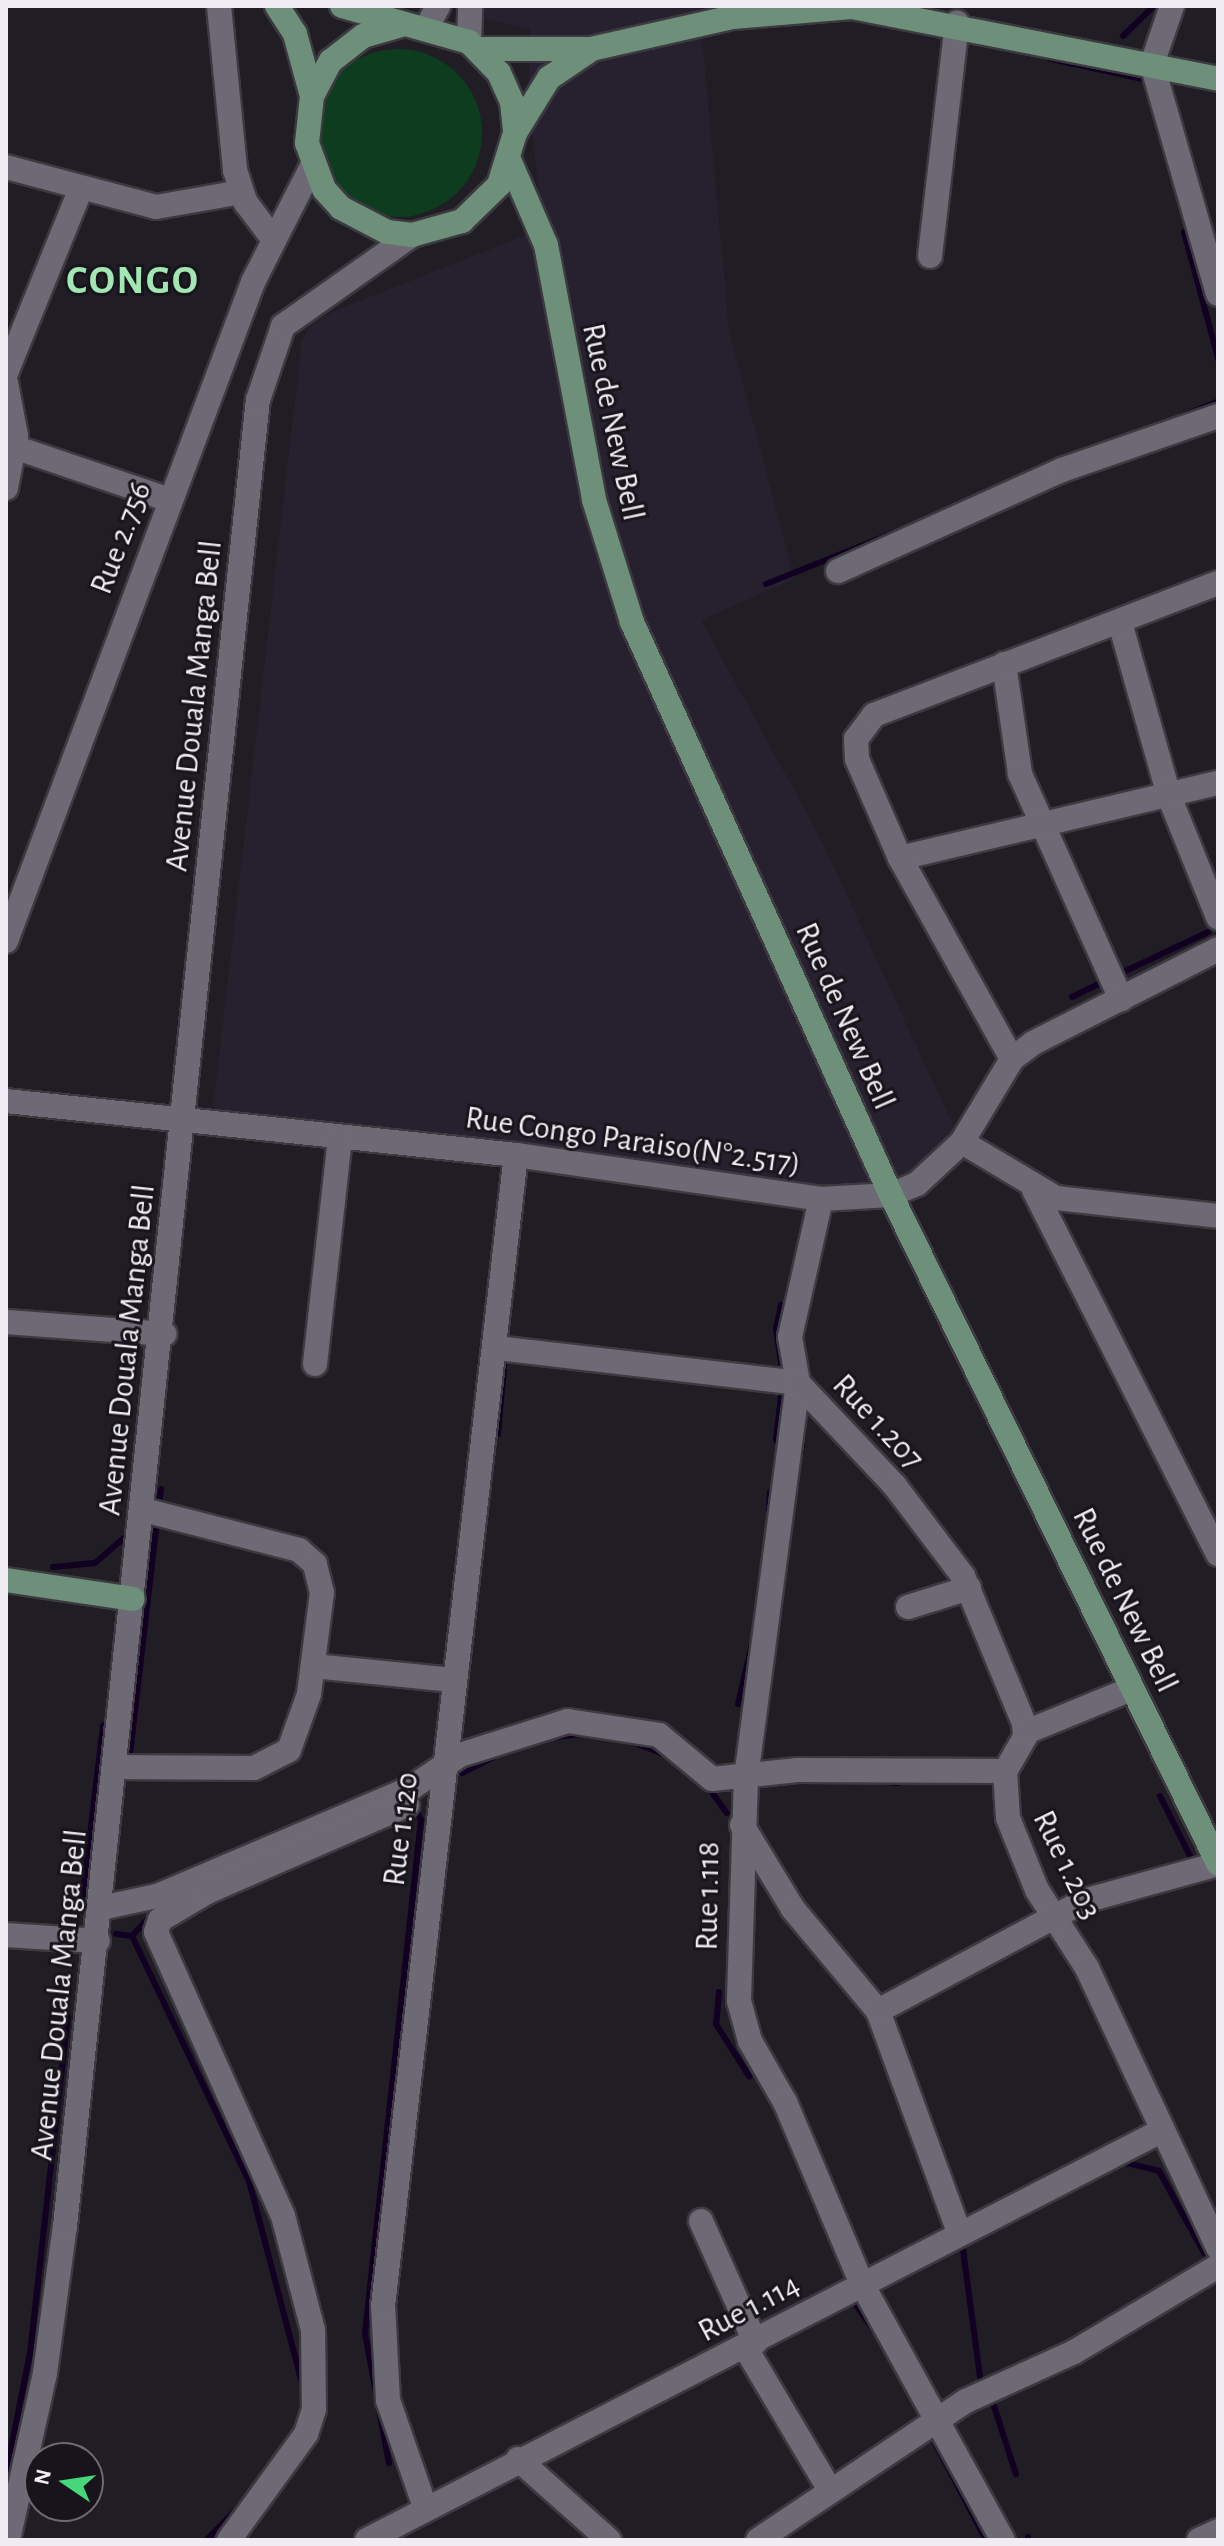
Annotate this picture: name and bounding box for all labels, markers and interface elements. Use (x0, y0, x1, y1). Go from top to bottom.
district label: CONGO (66, 257, 200, 305)
street label: Rue de New Bell (573, 320, 653, 524)
street label: Rue 2.756 (82, 476, 160, 600)
street label: Avenue Douala Manga Bell (158, 539, 230, 873)
street label: Rue de New Bell (787, 917, 903, 1115)
street label: Rue Congo Paraiso(N°2.517) (463, 1098, 803, 1184)
street label: Avenue Douala Manga Bell (91, 1183, 163, 1517)
street label: Rue 1.207 (824, 1366, 932, 1478)
street label: Rue de New Bell (1064, 1502, 1186, 1698)
street label: Rue 1.120 (375, 1770, 427, 1888)
street label: Rue 1.203 (1024, 1804, 1110, 1926)
street label: Avenue Douala Manga Bell (23, 1828, 95, 2162)
street label: Rue 1.118 (688, 1841, 728, 1951)
street label: Rue 1.114 (692, 2265, 806, 2351)
north arrow (24, 2442, 104, 2522)
text: N (30, 2467, 55, 2487)

